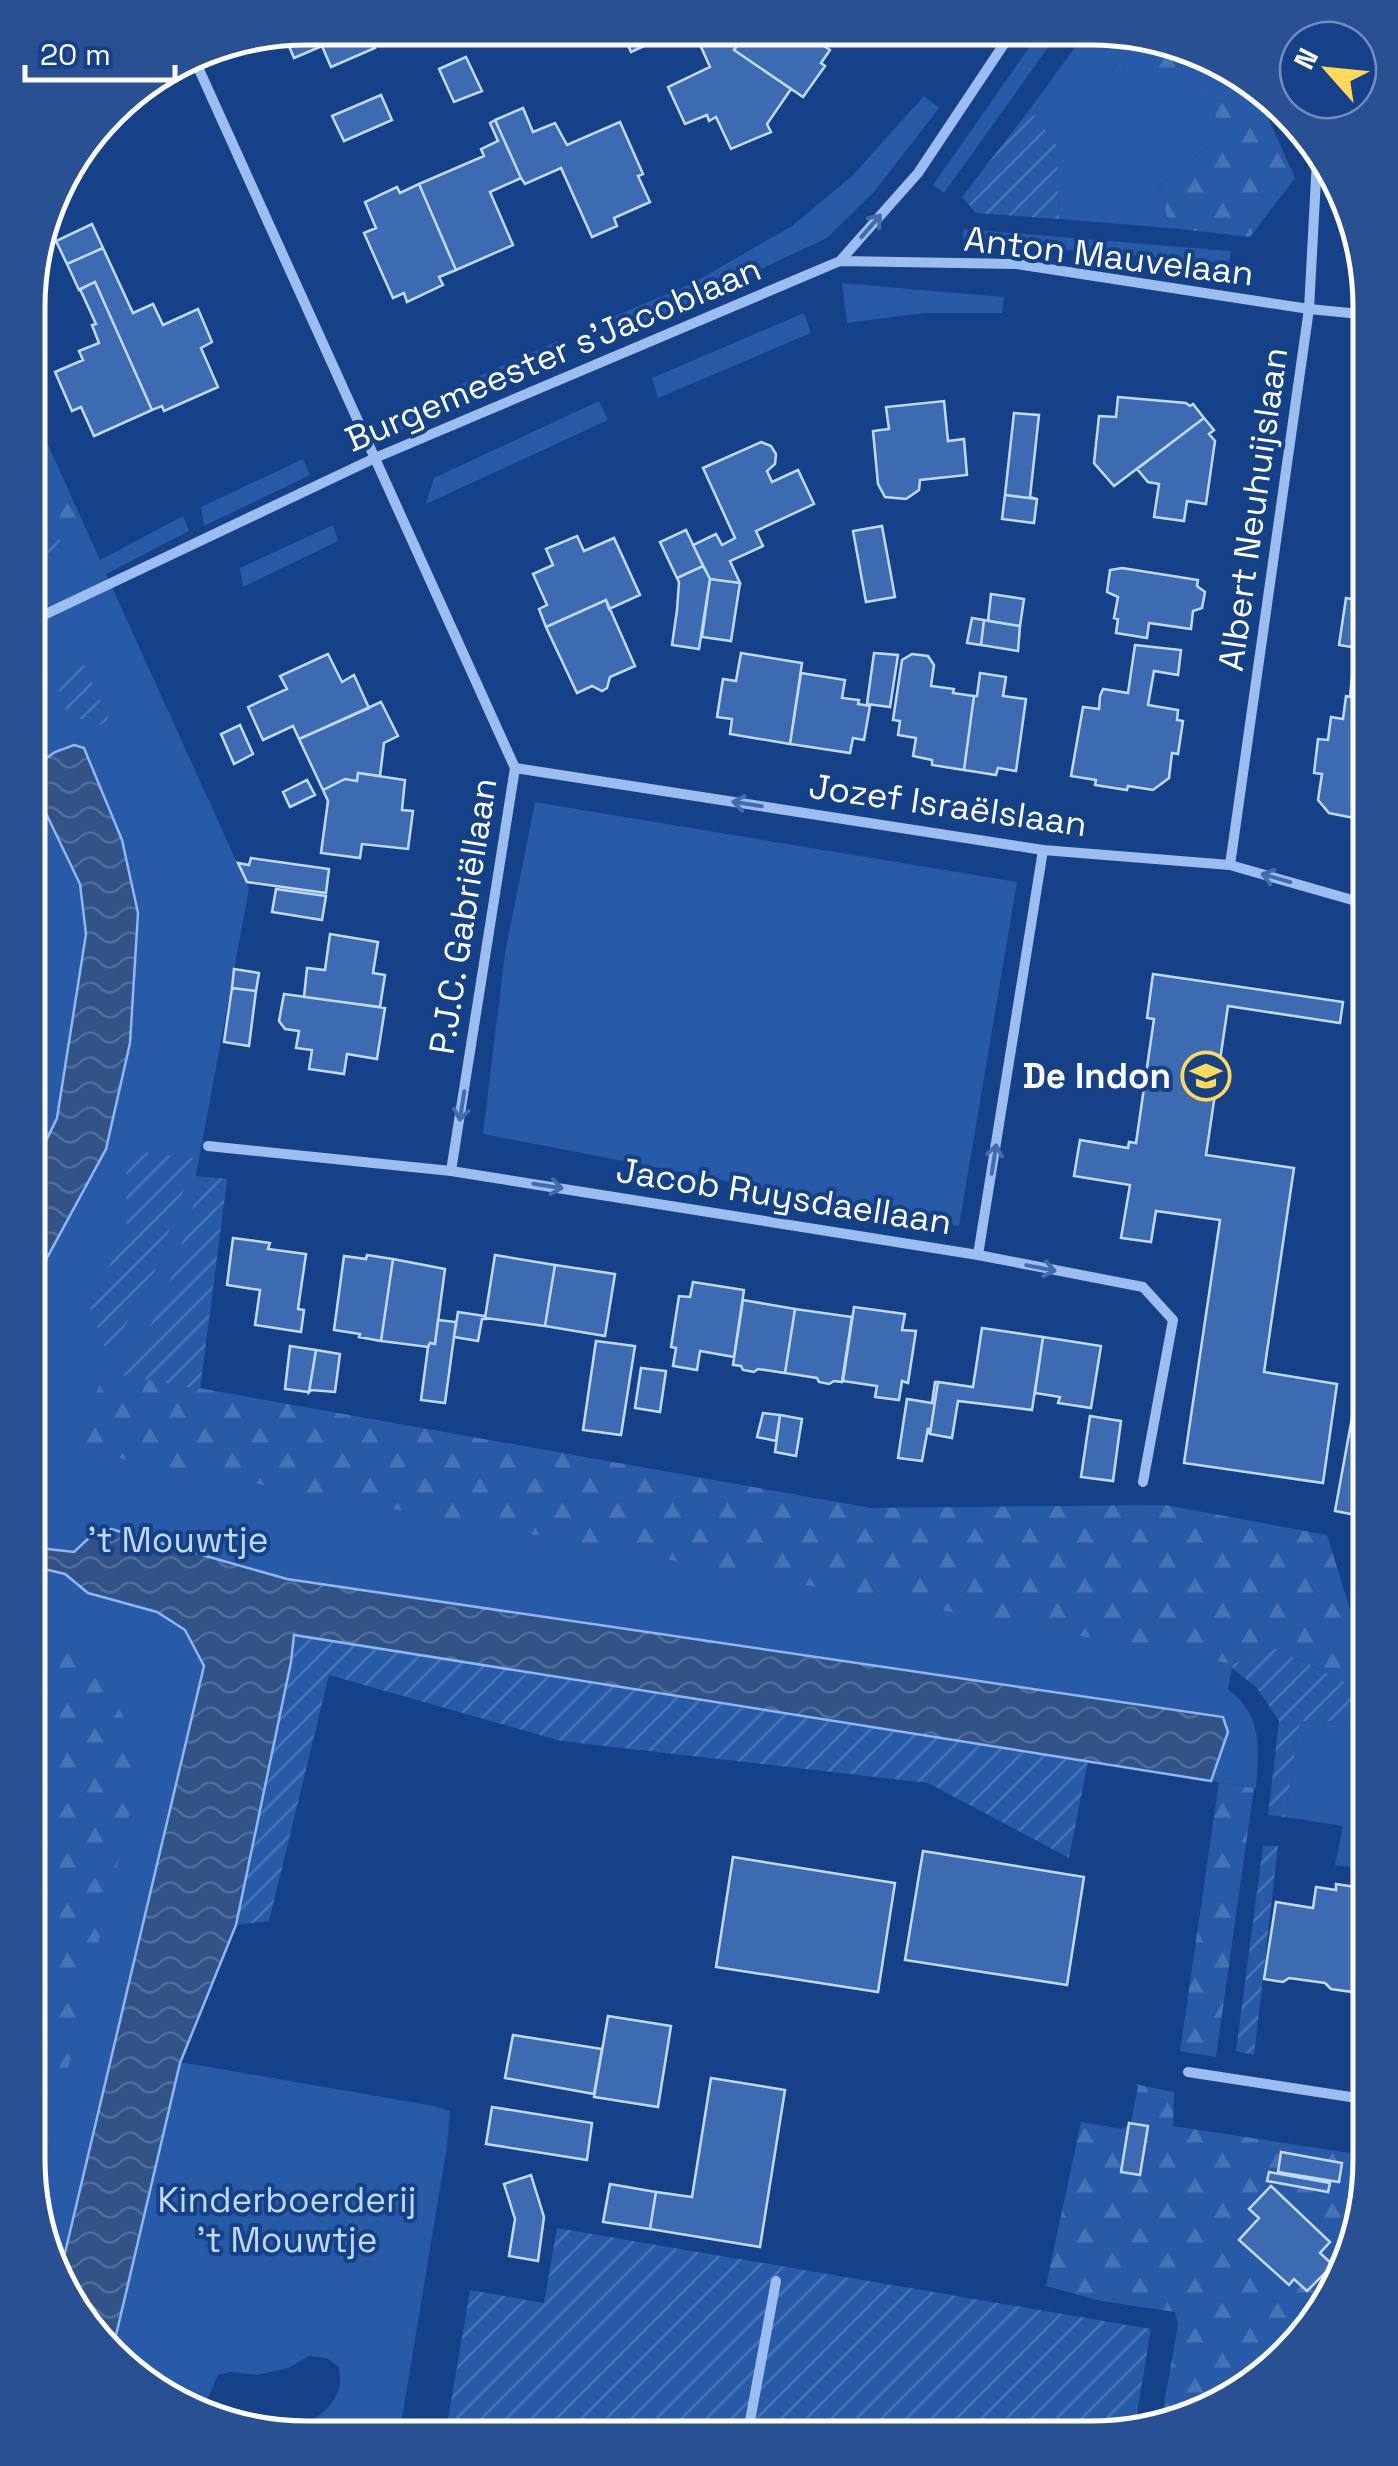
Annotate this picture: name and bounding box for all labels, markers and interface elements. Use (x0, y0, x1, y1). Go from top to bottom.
scale bar (25, 20, 175, 82)
north arrow (1278, 20, 1378, 120)
text: 20 m (40, 35, 111, 74)
text: N (1285, 42, 1326, 75)
one-way arrow (860, 214, 883, 239)
street label: Anton Mauvelaan (962, 216, 1256, 296)
street label: Burgemeester s'Jacoblaan (339, 246, 767, 462)
street label: Albert Neuhuijslaan (1209, 344, 1297, 674)
street label: Jozef Israëlslaan (806, 764, 1090, 846)
street label: P.J.C. Gabriëllaan (419, 775, 507, 1057)
one-way arrow (732, 794, 764, 813)
one-way arrow (1261, 868, 1293, 886)
school or university icon: De Indon (1180, 1050, 1232, 1102)
place label: De Indon (1022, 1054, 1171, 1098)
one-way arrow (452, 1089, 470, 1122)
one-way arrow (985, 1143, 1004, 1176)
street label: Jacob Ruysdaellaan (613, 1148, 955, 1244)
one-way arrow (531, 1177, 563, 1196)
one-way arrow (1024, 1259, 1056, 1278)
park label: 't Mouwtje (88, 1518, 268, 1562)
park label: Kinderboerderij 't Mouwtje (158, 2178, 416, 2262)

